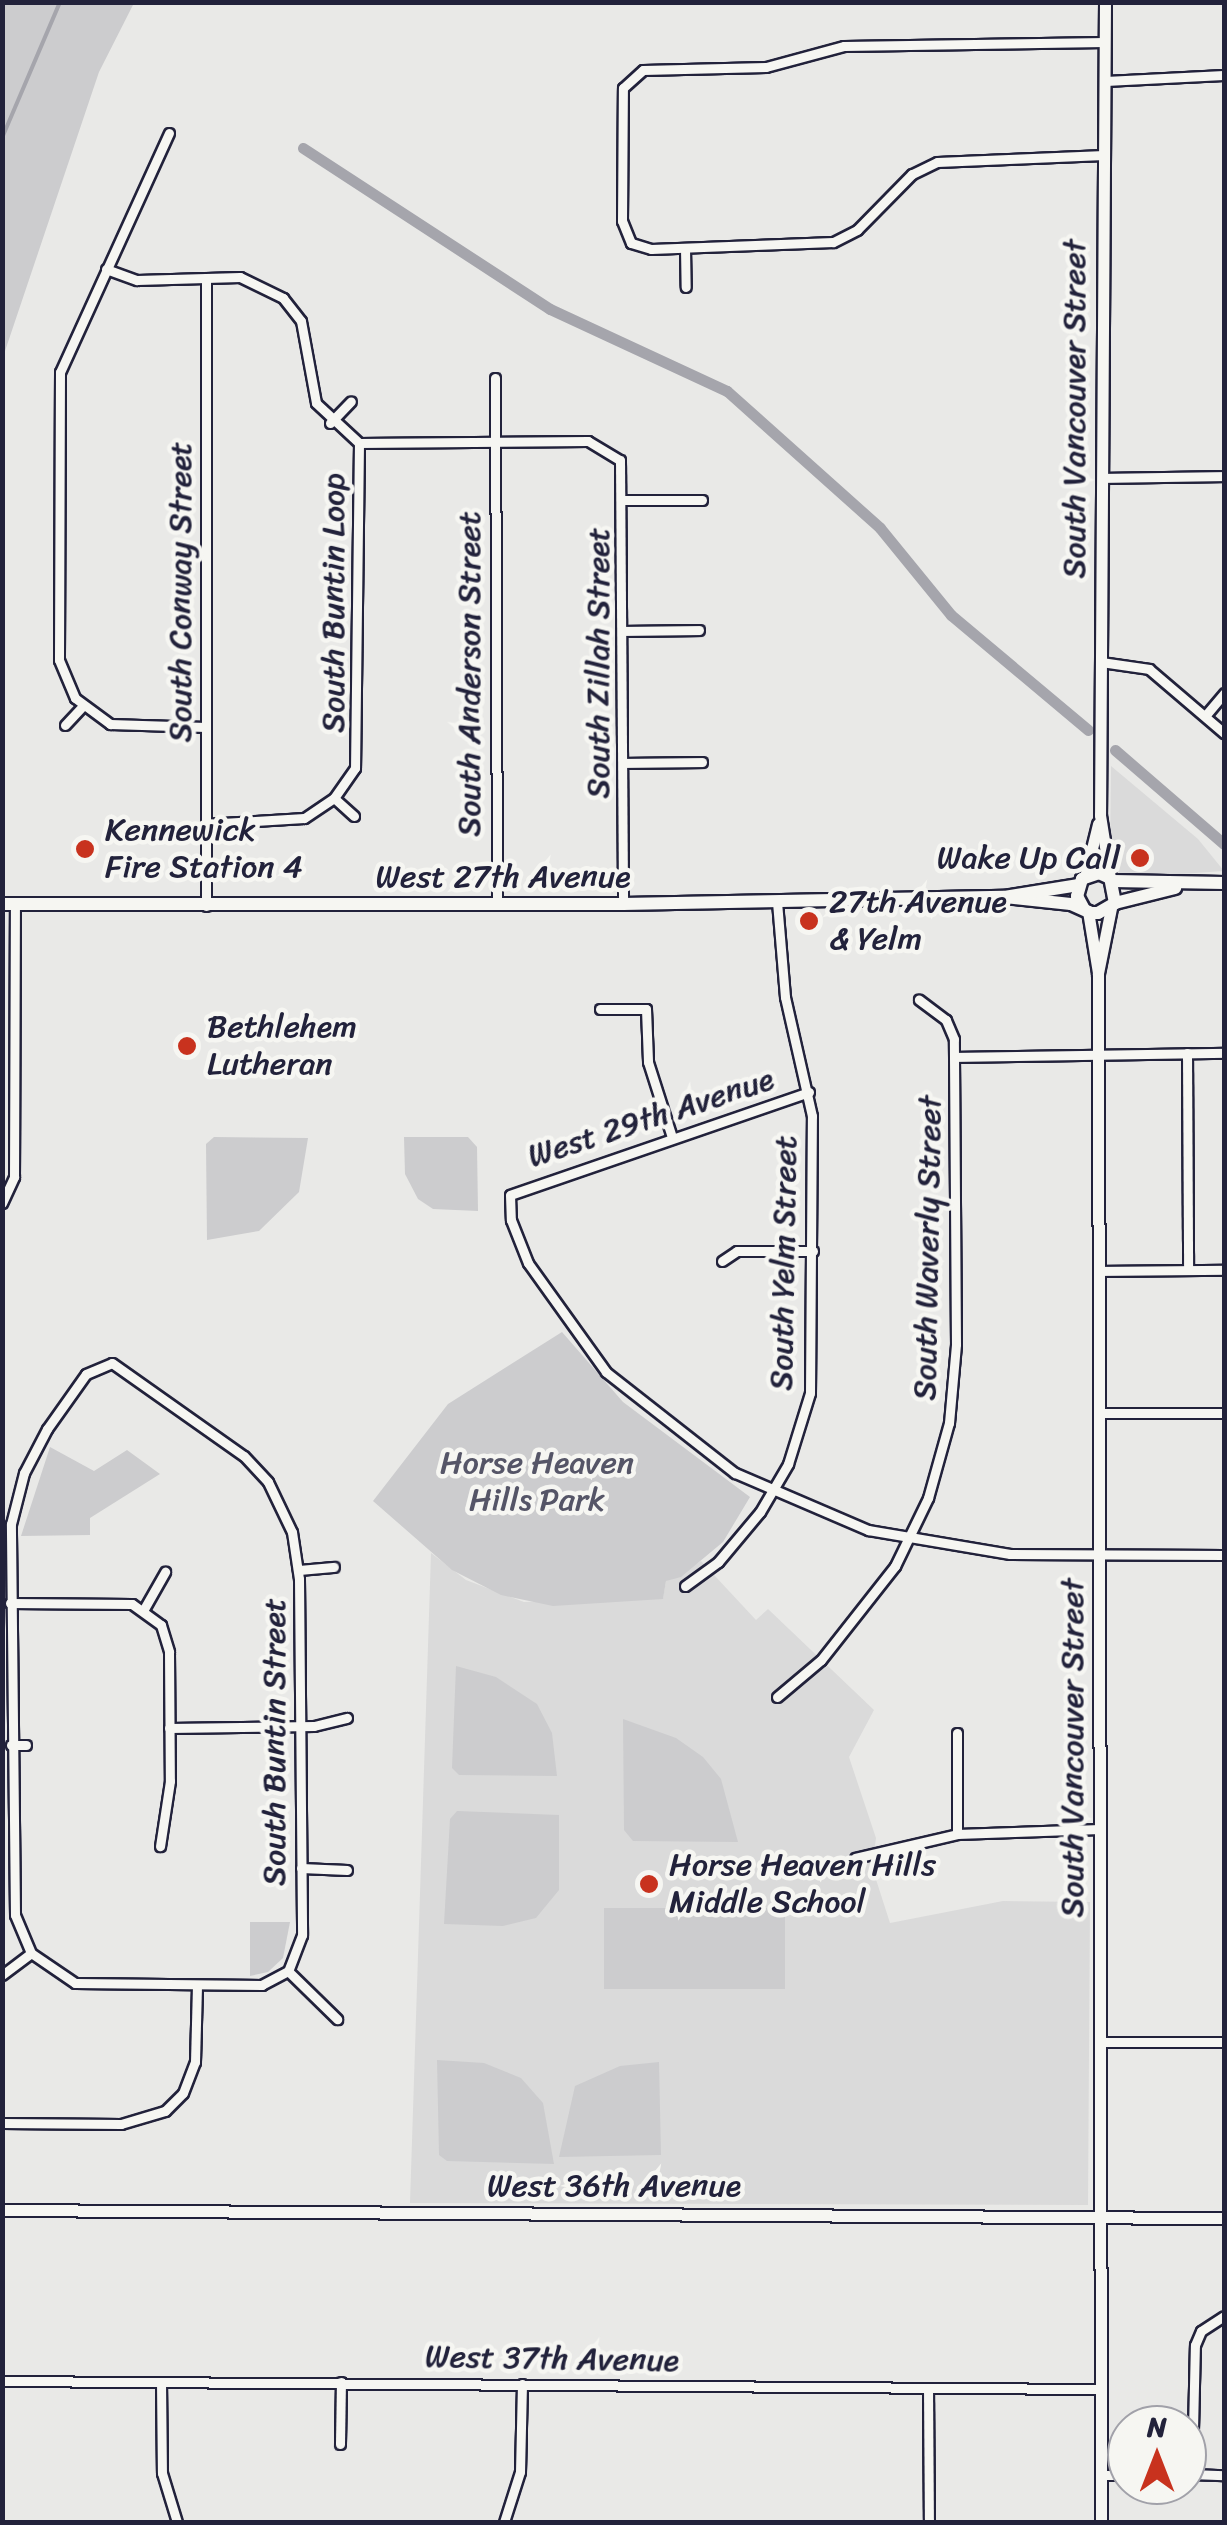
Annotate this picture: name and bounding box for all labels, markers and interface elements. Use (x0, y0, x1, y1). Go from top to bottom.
street label: South Vancouver Street (1056, 240, 1094, 578)
street label: South Conway Street (162, 441, 200, 743)
street label: South Buntin Loop (315, 473, 353, 733)
street label: South Anderson Street (451, 511, 489, 837)
street label: South Zillah Street (580, 527, 618, 799)
place label: Kennewick Fire Station 4 (105, 812, 304, 887)
marker: Kennewick Fire Station 4 (74, 838, 96, 860)
place label: Wake Up Call (937, 839, 1120, 877)
marker: Wake Up Call (1129, 847, 1151, 869)
street label: West 27th Avenue (375, 858, 631, 896)
place label: 27th Avenue & Yelm (829, 884, 1007, 959)
marker: 27th Avenue & Yelm (798, 910, 820, 932)
place label: Bethlehem Lutheran (207, 1009, 357, 1084)
marker: Bethlehem Lutheran (176, 1035, 198, 1057)
street label: West 29th Avenue (523, 1060, 779, 1176)
street label: South Waverly Street (906, 1095, 950, 1401)
street label: South Yelm Street (763, 1134, 805, 1392)
park label: Horse Heaven Hills Park (440, 1445, 634, 1520)
street label: South Vancouver Street (1054, 1579, 1092, 1917)
street label: South Buntin Street (256, 1598, 294, 1886)
place label: Horse Heaven Hills Middle School (669, 1847, 934, 1922)
marker: Horse Heaven Hills Middle School (638, 1873, 660, 1895)
street label: West 36th Avenue (486, 2167, 742, 2205)
street label: West 37th Avenue (424, 2338, 680, 2380)
text: N (1147, 2402, 1167, 2451)
north arrow (1107, 2405, 1207, 2505)

